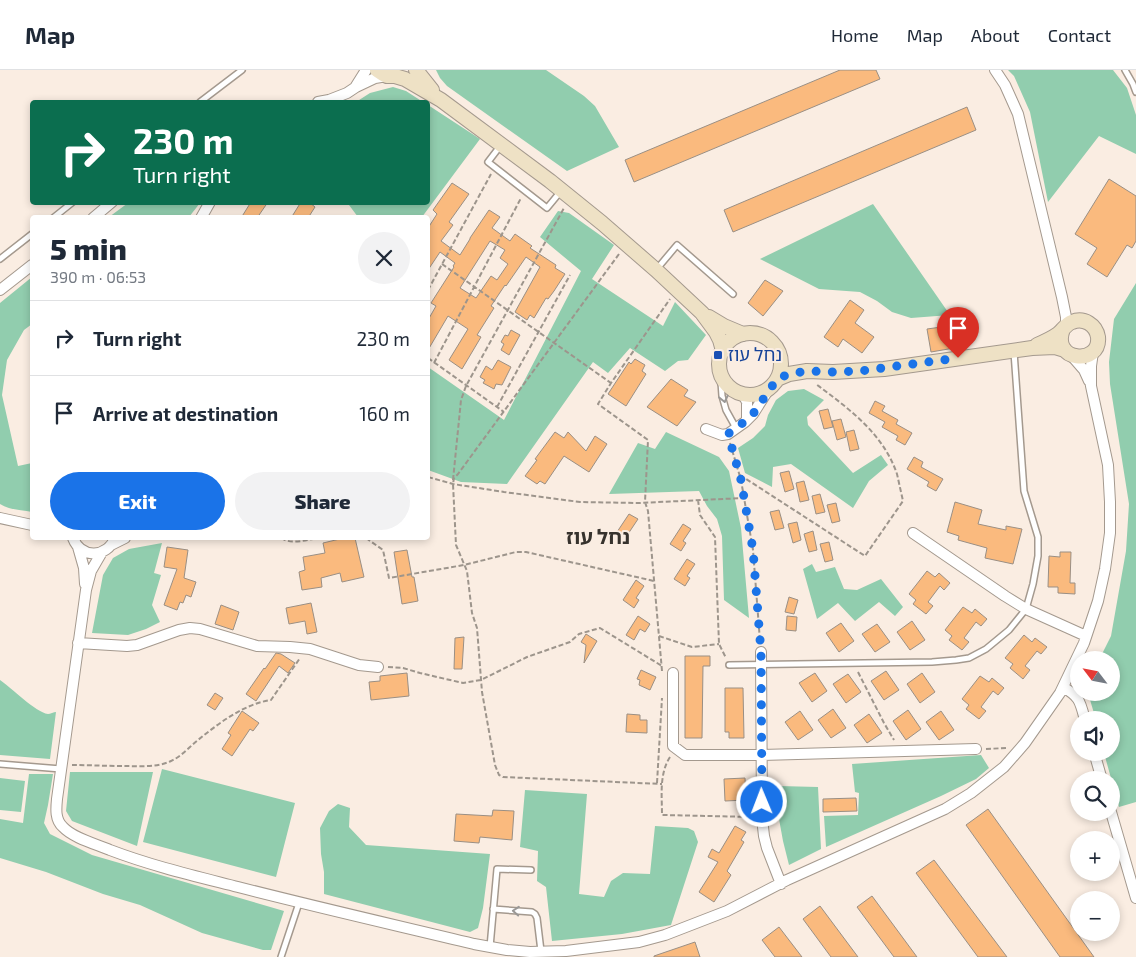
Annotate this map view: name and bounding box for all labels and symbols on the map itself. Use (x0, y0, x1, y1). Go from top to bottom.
pin (937, 307, 979, 358)
place label: נחל עוז (728, 343, 782, 365)
marker: נחל עוז (712, 349, 724, 361)
one-way arrow (718, 395, 729, 404)
district label: נחל עוז (566, 524, 630, 548)
north arrow (1070, 651, 1120, 701)
position arrow (735, 775, 787, 827)
one-way arrow (512, 905, 520, 916)

